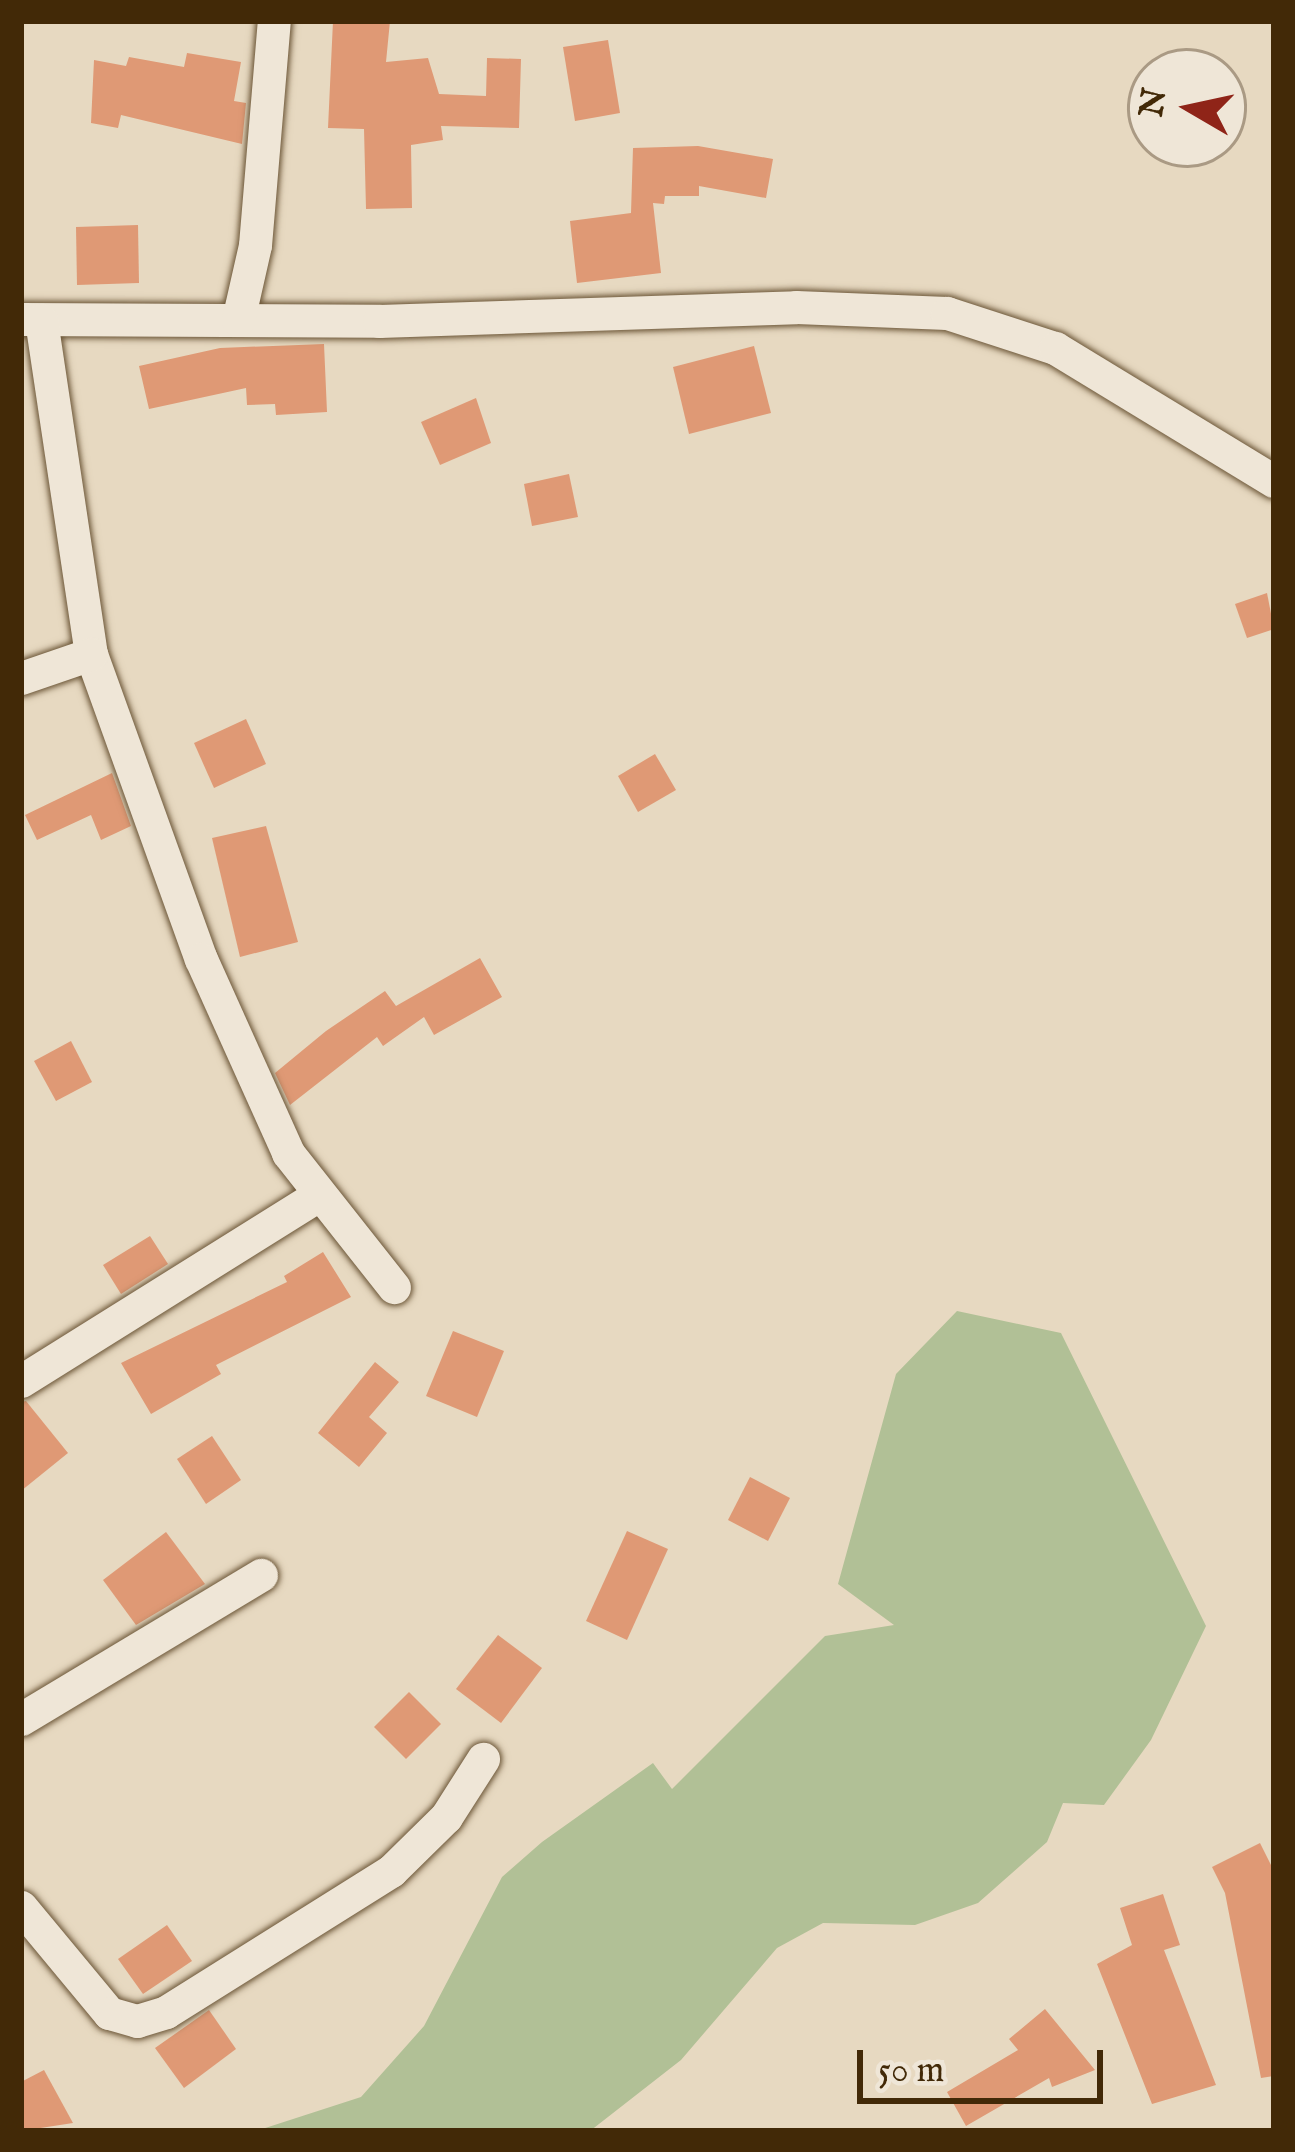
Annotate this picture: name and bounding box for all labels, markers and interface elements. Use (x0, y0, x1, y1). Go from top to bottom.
north arrow (1127, 48, 1247, 168)
text: N (1131, 85, 1177, 120)
scale bar (863, 2026, 1109, 2100)
text: 50 m (878, 2048, 944, 2094)

